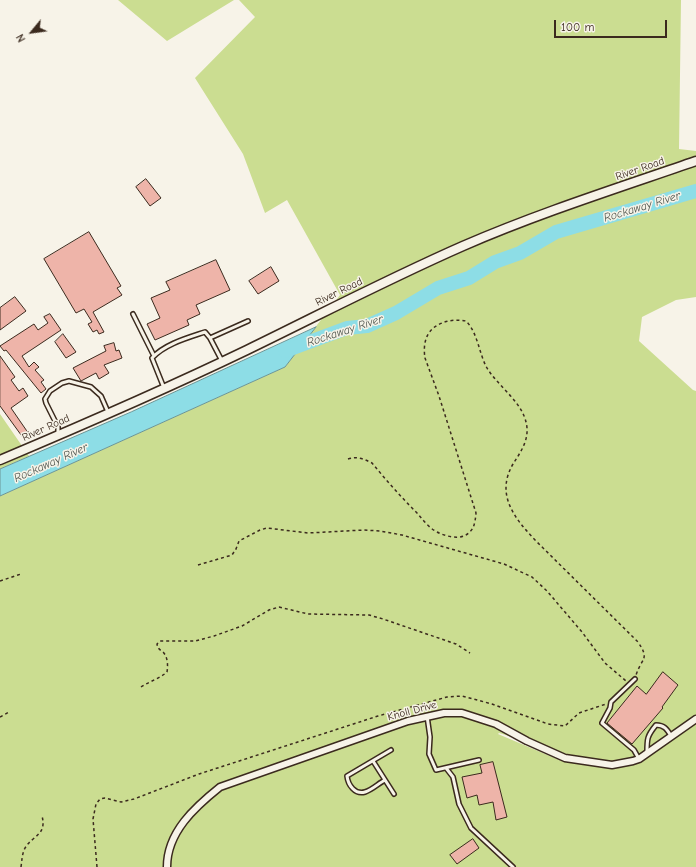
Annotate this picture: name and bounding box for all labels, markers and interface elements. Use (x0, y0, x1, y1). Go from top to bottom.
north arrow (12, 12, 52, 52)
scale bar (556, 12, 669, 38)
text: 100 m (561, 20, 594, 34)
text: N (14, 32, 28, 44)
street label: River Road (614, 155, 666, 183)
water label: Rockaway River (602, 188, 682, 226)
street label: River Road (313, 275, 365, 309)
water label: Rockaway River (305, 312, 385, 350)
street label: River Road (20, 412, 72, 444)
water label: Rockaway River (12, 440, 90, 486)
street label: Knoll Drive (386, 698, 438, 724)

